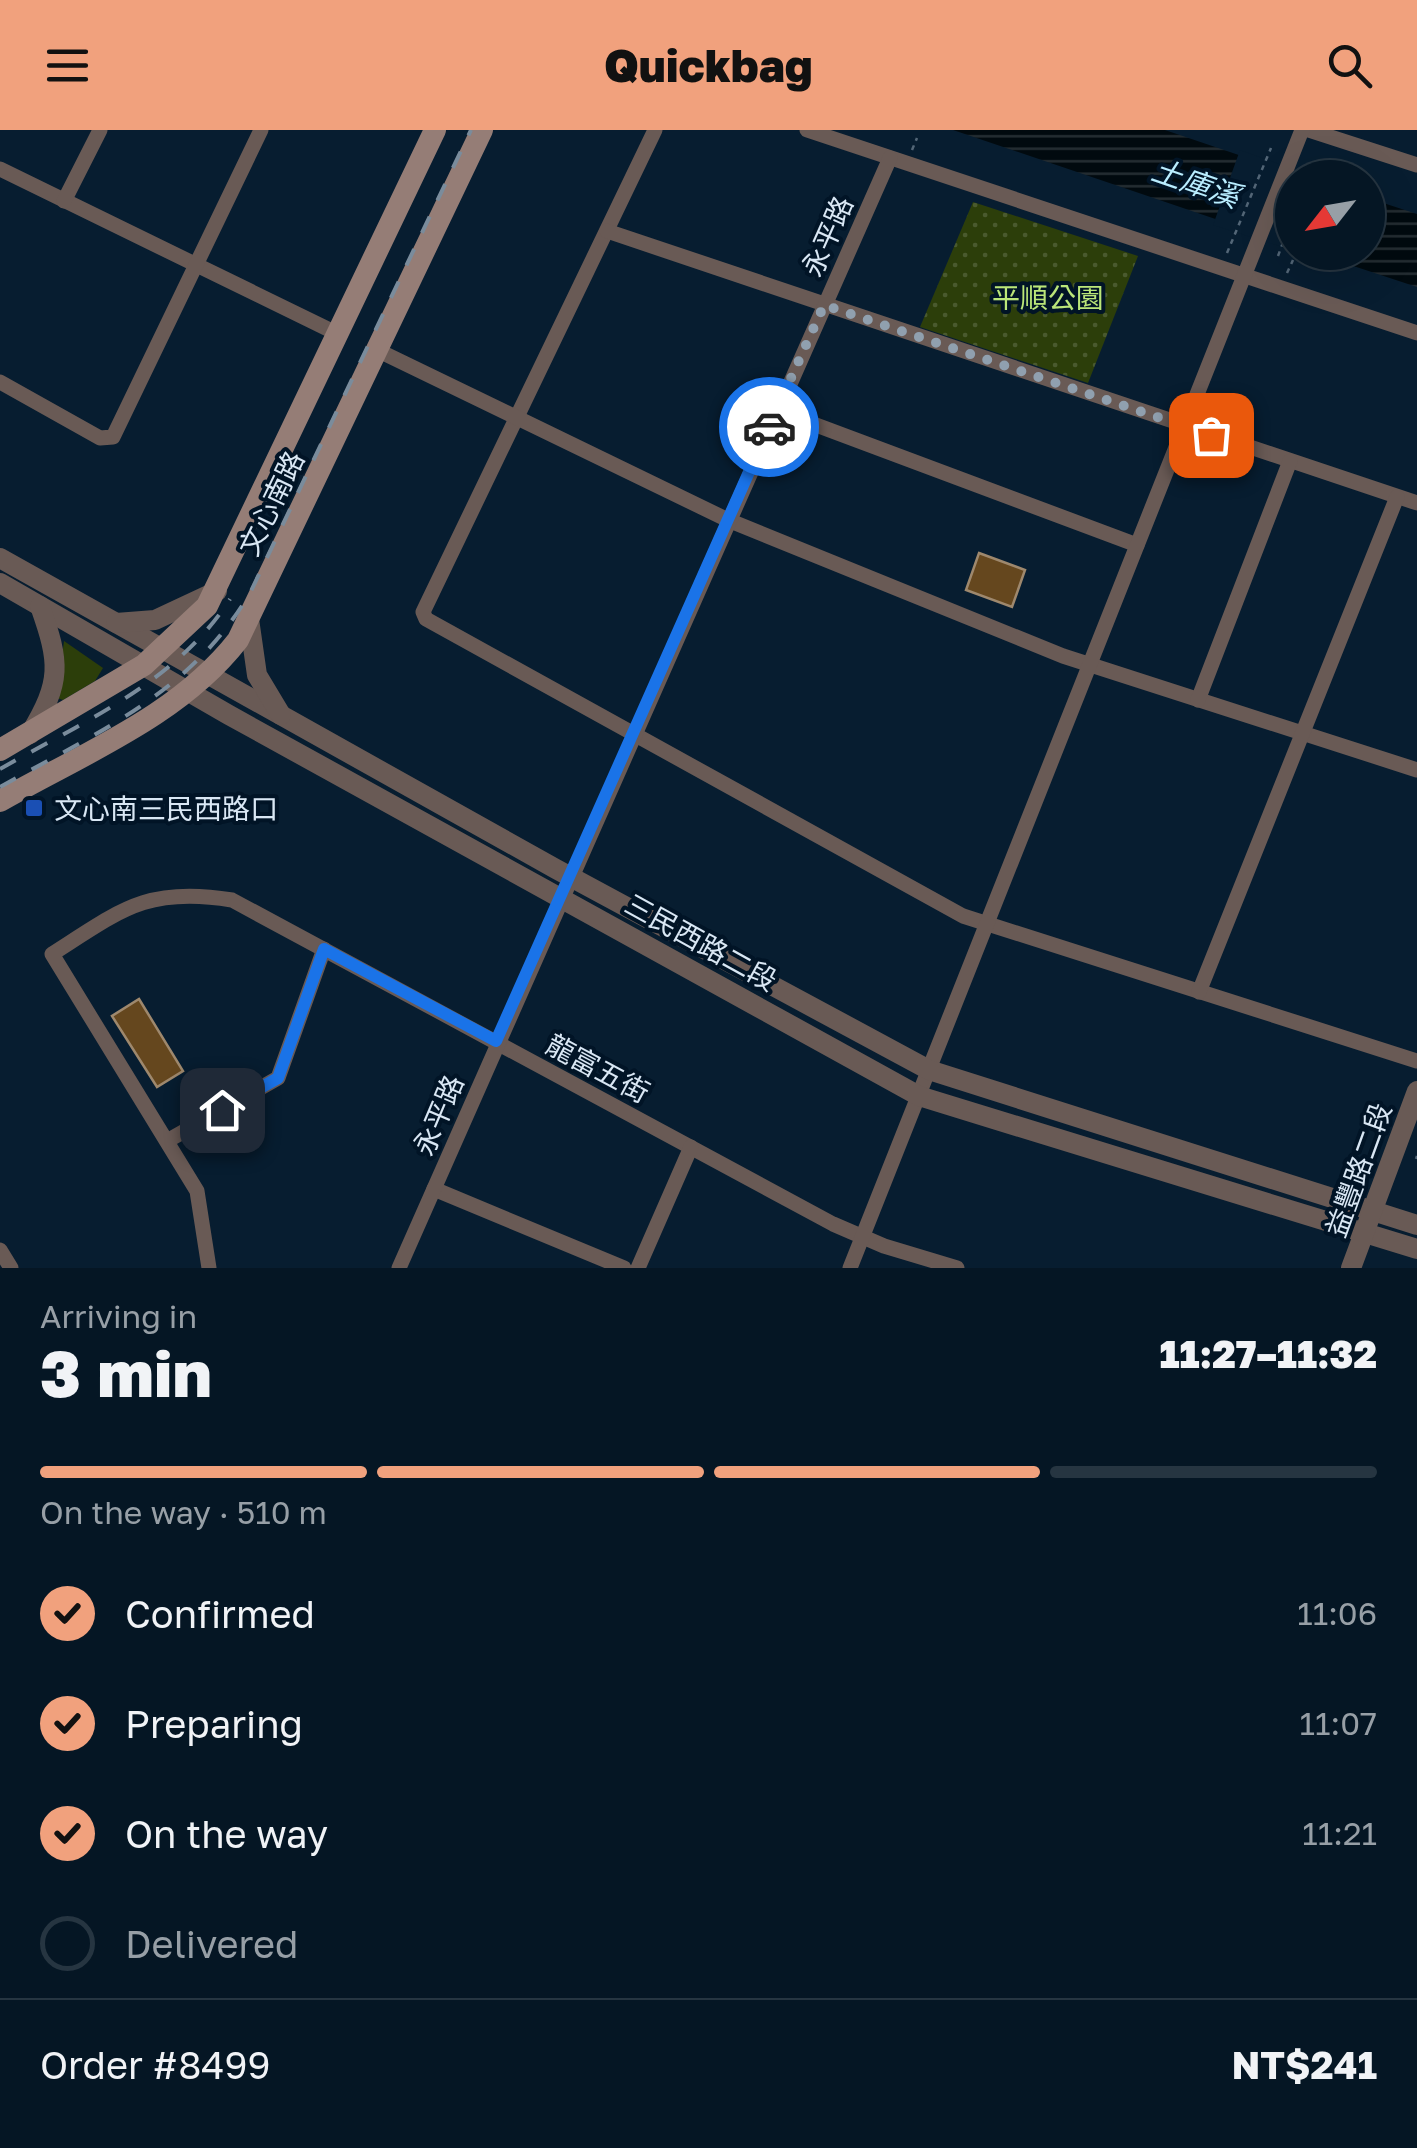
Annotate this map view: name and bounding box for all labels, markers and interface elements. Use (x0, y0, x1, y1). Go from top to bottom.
icon: menu (40, 38, 95, 93)
text: Quickbag (604, 38, 813, 92)
icon: search (1322, 38, 1377, 93)
water label: 土庫溪 (1148, 151, 1248, 216)
north arrow (1275, 160, 1385, 270)
map controls (1275, 160, 1385, 270)
street label: 永平路 (795, 191, 859, 281)
park label: 平順公園 (992, 281, 1104, 314)
courier (719, 377, 819, 477)
pin (1169, 393, 1254, 478)
icon: car (742, 400, 797, 455)
icon: bag (1184, 408, 1239, 463)
street label: 文心南路 (232, 445, 310, 561)
place label: 文心南三民西路口 (54, 792, 278, 825)
marker: 文心南三民西路口 (23, 797, 45, 819)
street label: 三民西路二段 (620, 887, 782, 997)
street label: 龍富五街 (541, 1027, 655, 1109)
pin (180, 1068, 265, 1153)
street label: 永平路 (406, 1070, 470, 1160)
icon: home (195, 1083, 250, 1138)
street label: 益豐路二段 (1319, 1099, 1397, 1241)
text: Arriving in (40, 1297, 197, 1335)
text: 11:27–11:32 (1159, 1331, 1377, 1376)
text: 3 min (40, 1333, 212, 1411)
text: On the way · 510 m (40, 1493, 327, 1531)
icon: check (40, 1586, 95, 1641)
text: Confirmed (125, 1591, 315, 1636)
text: 11:06 (1297, 1594, 1377, 1632)
icon: check (40, 1696, 95, 1751)
text: Preparing (125, 1701, 303, 1746)
text: 11:07 (1300, 1704, 1377, 1742)
icon: check (40, 1806, 95, 1861)
text: On the way (125, 1811, 328, 1856)
text: 11:21 (1302, 1814, 1377, 1852)
text: Delivered (125, 1921, 298, 1966)
text: Order #8499 (40, 2042, 270, 2087)
text: NT$241 (1231, 2042, 1377, 2087)

